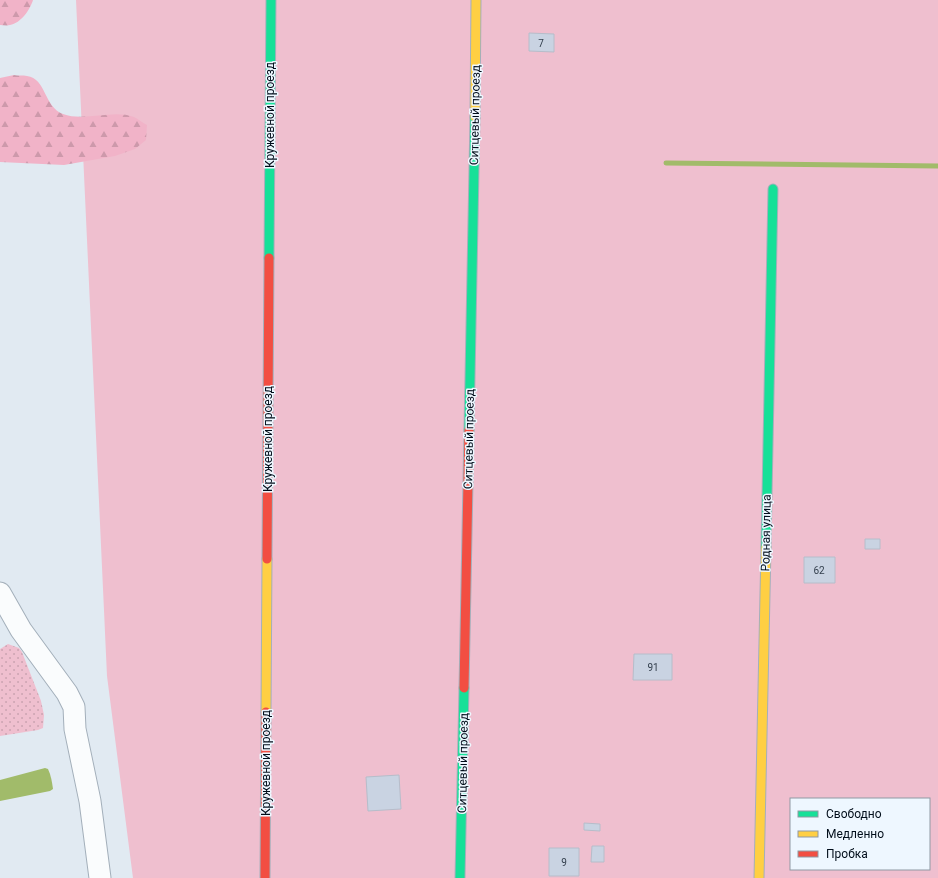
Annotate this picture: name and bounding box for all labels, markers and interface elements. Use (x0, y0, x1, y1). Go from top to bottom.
house number: 7 (538, 38, 544, 49)
street label: Кружевной проезд (263, 62, 277, 168)
street label: Ситцевый проезд (467, 65, 483, 165)
street label: Кружевной проезд (261, 386, 275, 492)
street label: Ситцевый проезд (461, 389, 477, 489)
street label: Родная улица (758, 494, 774, 572)
house number: 62 (813, 565, 825, 576)
house number: 91 (647, 662, 659, 673)
street label: Кружевной проезд (259, 710, 273, 816)
street label: Ситцевый проезд (455, 713, 471, 813)
legend (790, 798, 930, 870)
text: Свободно (826, 807, 882, 821)
text: Медленно (826, 827, 884, 841)
text: Пробка (826, 847, 868, 861)
house number: 9 (561, 857, 567, 868)

